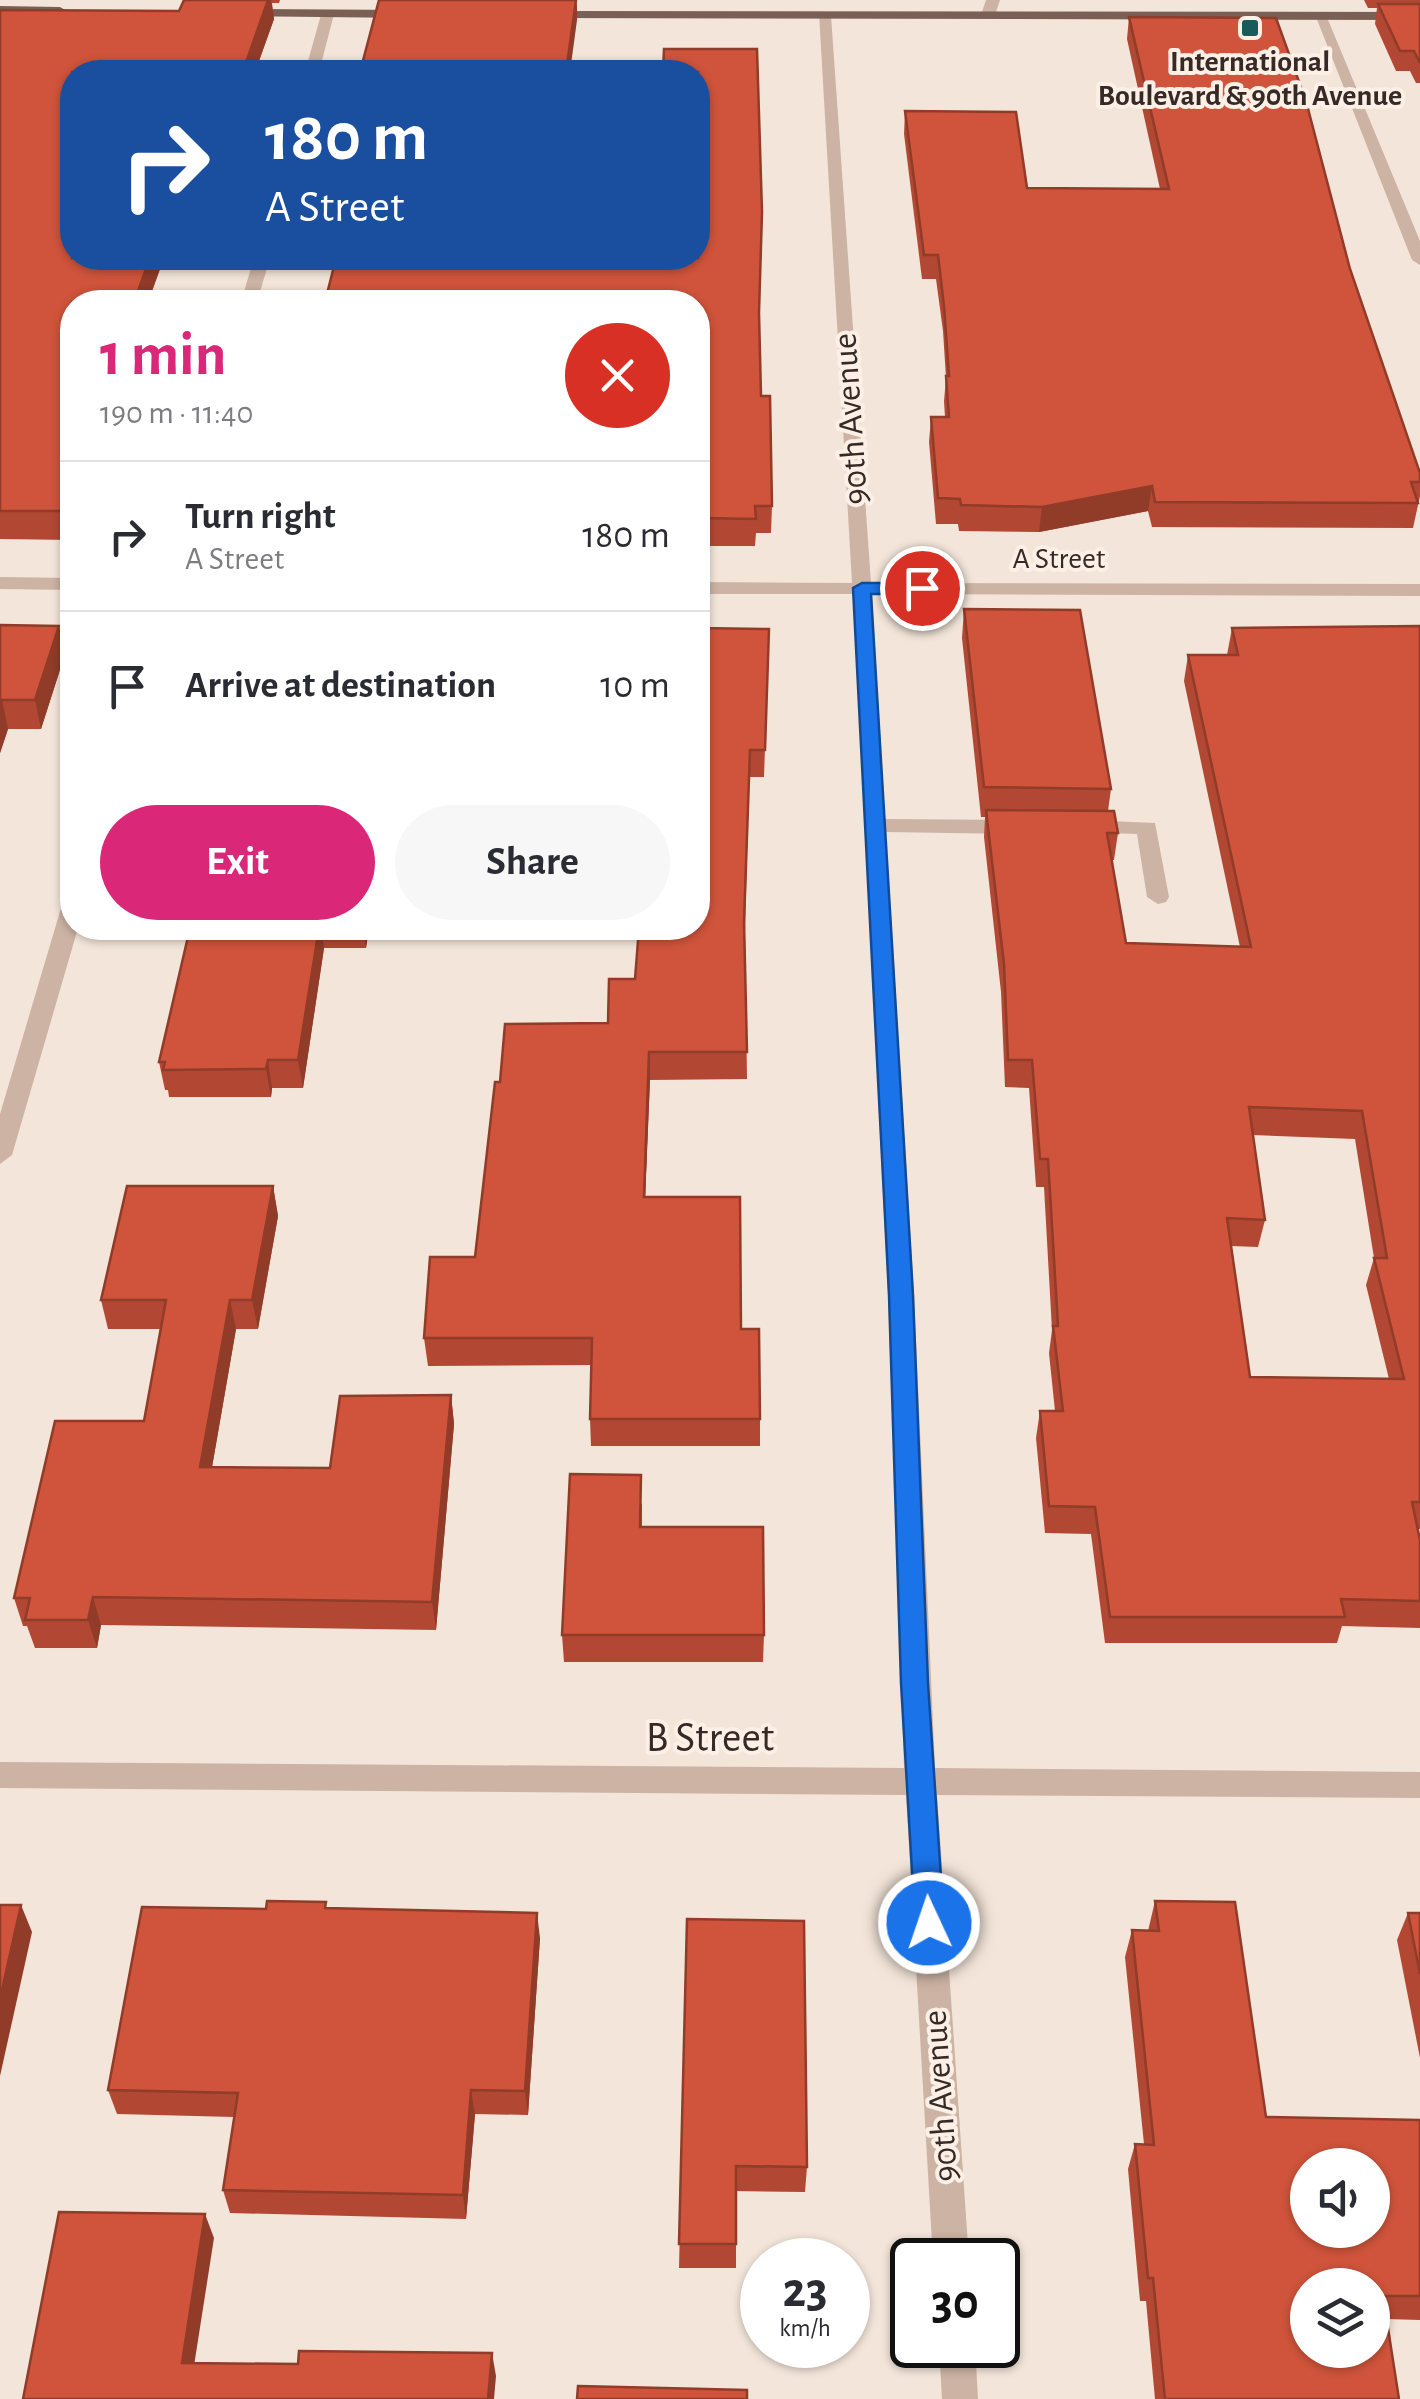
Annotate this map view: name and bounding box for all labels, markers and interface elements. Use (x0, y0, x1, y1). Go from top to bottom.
marker: International Boulevard & 90th Avenue (1239, 17, 1261, 39)
place label: International Boulevard & 90th Avenue (1098, 47, 1402, 111)
icon: right (100, 100, 230, 230)
text: 180 m (265, 103, 428, 173)
text: A Street (265, 185, 404, 230)
button: close (565, 323, 670, 428)
text: 1 min (100, 326, 226, 386)
street label: 90th Avenue (828, 332, 874, 506)
text: 190 m · 11:40 (100, 397, 253, 429)
text: Turn right (185, 498, 335, 536)
icon: right (100, 509, 155, 564)
text: 180 m (582, 517, 670, 555)
text: A Street (185, 543, 284, 575)
street label: A Street (1013, 544, 1106, 574)
pin (880, 546, 965, 631)
icon: arrive (895, 561, 950, 616)
icon: arrive (100, 659, 155, 714)
text: Arrive at destination (185, 667, 496, 705)
text: 10 m (600, 667, 670, 705)
button: Exit (100, 805, 375, 920)
button: Share (395, 805, 670, 920)
street label: B Street (646, 1717, 774, 1759)
position arrow (877, 1871, 981, 1975)
street label: 90th Avenue (918, 2009, 964, 2183)
map controls (1290, 2148, 1390, 2368)
button: sound (1290, 2148, 1390, 2248)
speed limit sign: 30 (890, 2238, 1020, 2368)
text: 23 (782, 2266, 828, 2316)
button: layers (1290, 2268, 1390, 2368)
text: km/h (779, 2316, 831, 2341)

